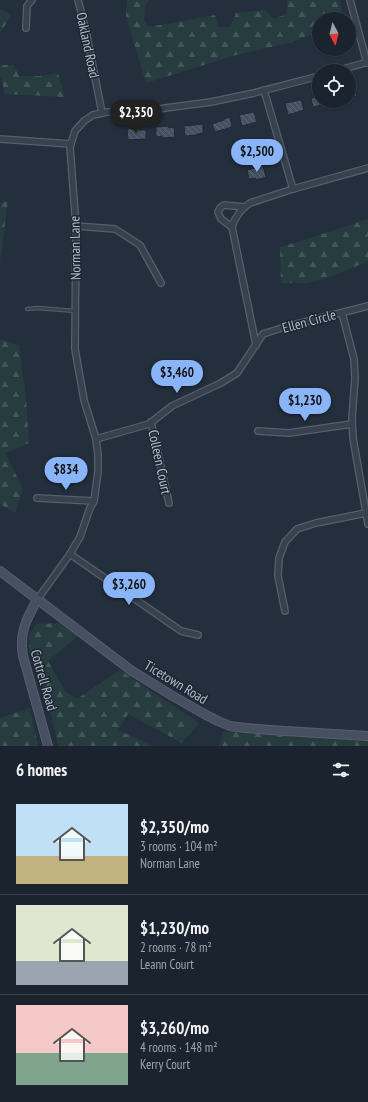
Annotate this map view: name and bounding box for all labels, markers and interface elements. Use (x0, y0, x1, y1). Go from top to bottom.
street label: Oakland Road (72, 11, 104, 79)
north arrow (312, 12, 356, 56)
map controls (312, 12, 356, 108)
button: locate (312, 64, 356, 108)
pin: $2,350 (103, 100, 169, 134)
text: $2,350 (119, 104, 153, 121)
pin: $2,500 (224, 139, 290, 173)
text: $2,500 (240, 143, 274, 160)
street label: Norman Lane (65, 215, 85, 280)
street label: Ellen Circle (280, 305, 338, 337)
pin: $3,460 (144, 360, 210, 394)
text: $3,460 (160, 364, 194, 381)
pin: $1,230 (272, 388, 338, 422)
text: $1,230 (288, 392, 322, 409)
street label: Colleen Court (144, 428, 176, 496)
pin: $834 (42, 457, 90, 491)
text: $834 (54, 461, 78, 478)
pin: $3,260 (96, 572, 162, 606)
text: $3,260 (112, 576, 146, 593)
street label: Cottrell Road (27, 647, 61, 713)
street label: Ticetown Road (141, 656, 211, 708)
text: 6 homes (16, 759, 67, 781)
icon: filters (330, 759, 352, 781)
text: $2,350/mo (140, 816, 209, 838)
icon: home (48, 820, 96, 868)
text: 3 rooms · 104 m² (140, 838, 218, 855)
text: Norman Lane (140, 855, 200, 872)
text: $1,230/mo (140, 917, 209, 939)
icon: home (48, 921, 96, 969)
text: 2 rooms · 78 m² (140, 939, 212, 956)
text: Leann Court (140, 956, 194, 973)
text: $3,260/mo (140, 1017, 209, 1039)
icon: home (48, 1021, 96, 1069)
text: 4 rooms · 148 m² (140, 1039, 218, 1056)
text: Kerry Court (140, 1056, 190, 1073)

